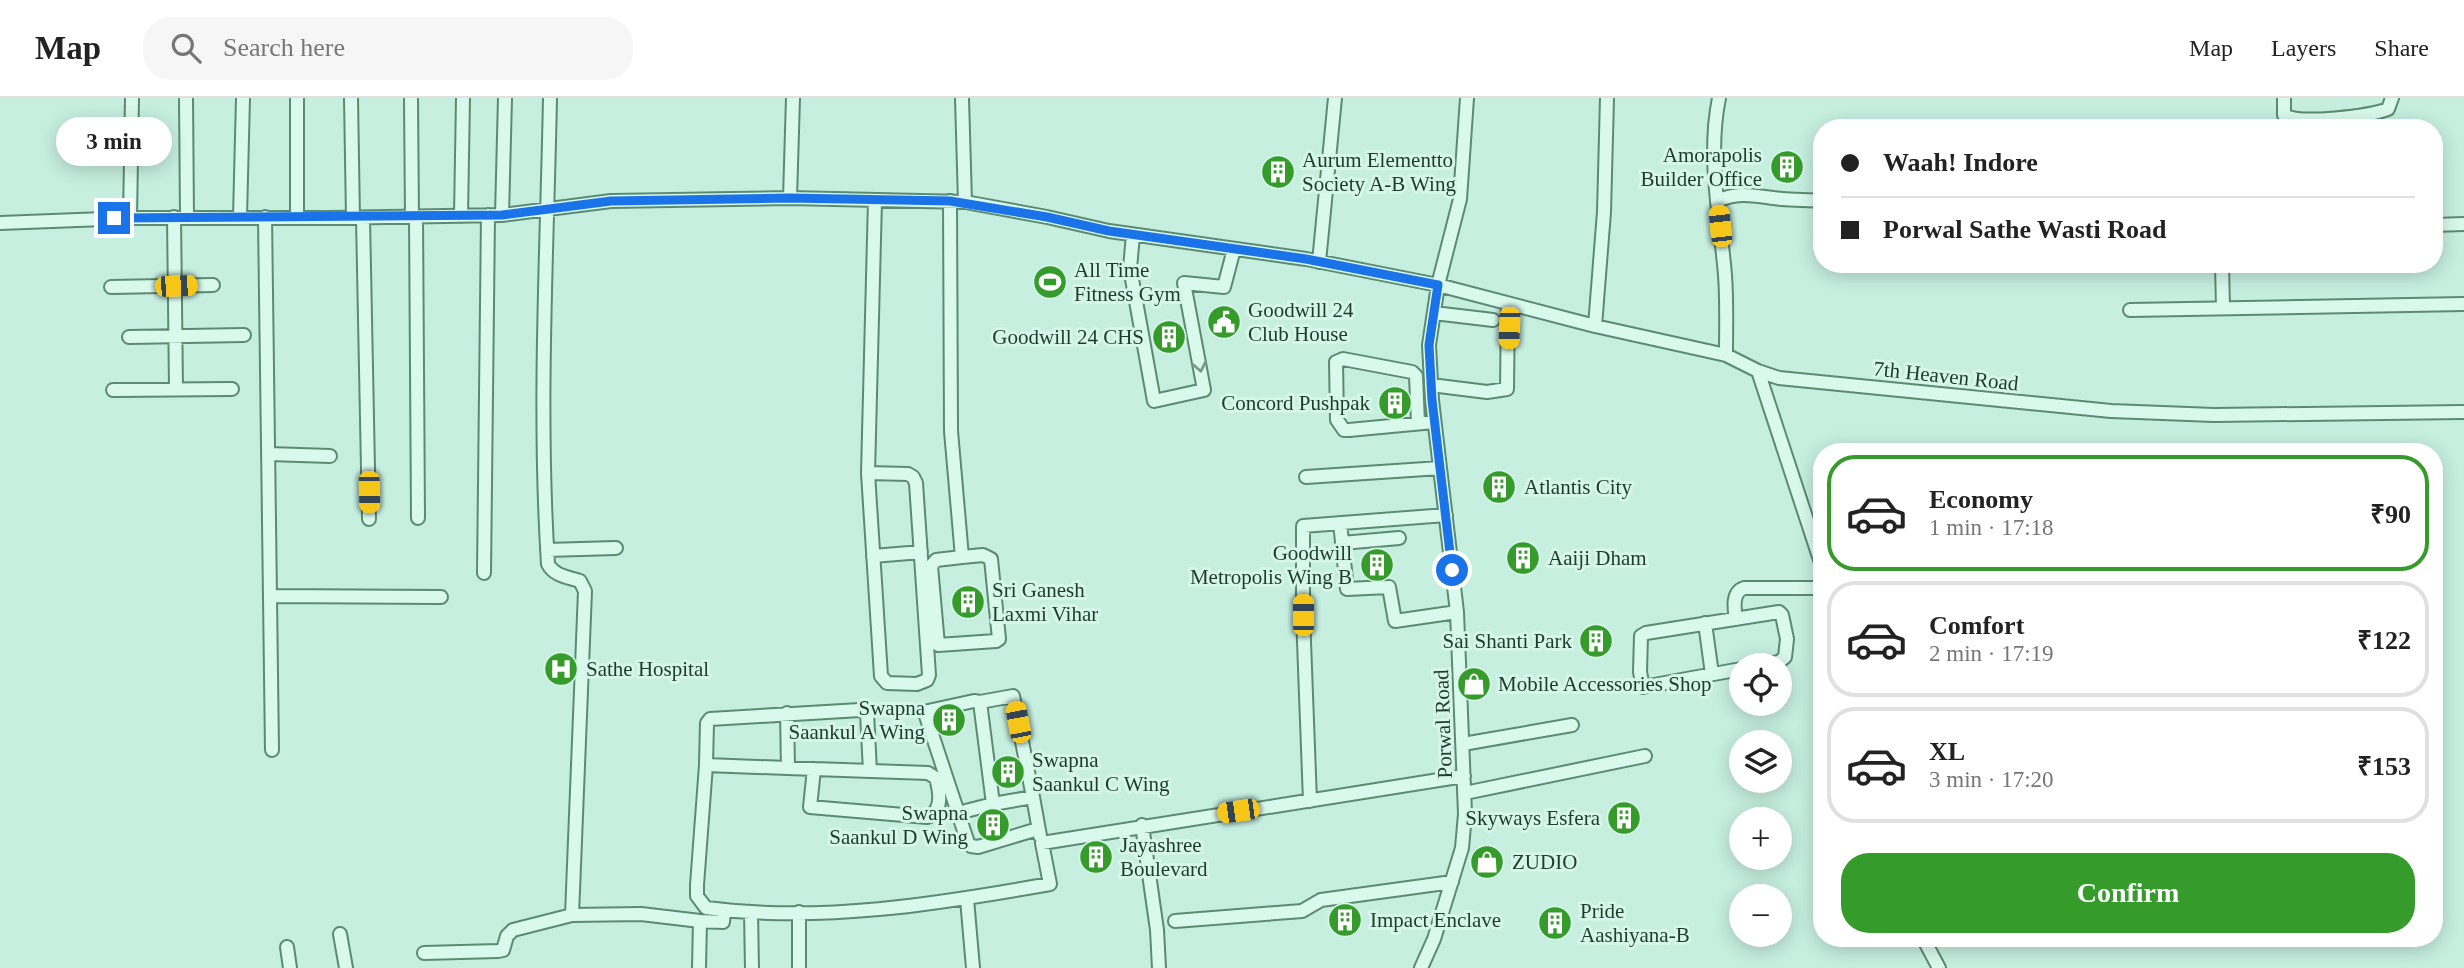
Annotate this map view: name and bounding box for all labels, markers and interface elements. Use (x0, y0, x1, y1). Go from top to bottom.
search box (143, 17, 633, 80)
icon: search (167, 29, 205, 67)
text: Map (35, 30, 101, 66)
text: Search here (223, 33, 345, 62)
text: Map (2189, 35, 2233, 61)
text: Layers (2271, 35, 2336, 61)
text: Share (2374, 35, 2429, 61)
callout: 3 min (56, 116, 172, 166)
text: 3 min (86, 129, 142, 154)
place label: Amorapolis Builder Office (1641, 143, 1762, 191)
place label: Aurum Elementto Society A-B Wing (1302, 148, 1456, 196)
building icon: Amorapolis Builder Office (1768, 148, 1806, 186)
text: Waah! Indore (1883, 148, 2038, 177)
building icon: Aurum Elementto Society A-B Wing (1259, 153, 1297, 191)
route end (98, 202, 130, 234)
car (1708, 204, 1733, 248)
text: Porwal Sathe Wasti Road (1883, 215, 2166, 244)
place label: All Time Fitness Gym (1074, 258, 1181, 306)
sports icon: All Time Fitness Gym (1031, 263, 1069, 301)
car (155, 275, 198, 297)
place label: Goodwill 24 Club House (1248, 298, 1354, 346)
public building icon: Goodwill 24 Club House (1205, 303, 1243, 341)
car (1498, 307, 1521, 349)
building icon: Goodwill 24 CHS (1150, 318, 1188, 356)
place label: Goodwill 24 CHS (992, 325, 1144, 349)
street label: 7th Heaven Road (1872, 356, 2020, 396)
one-way arrow (1192, 361, 1207, 373)
building icon: Concord Pushpak (1376, 384, 1414, 422)
place label: Concord Pushpak (1221, 391, 1370, 415)
building icon: Atlantis City (1480, 468, 1518, 506)
car (359, 471, 380, 513)
place label: Atlantis City (1524, 475, 1632, 499)
icon: car (1845, 482, 1908, 545)
text: Economy (1929, 485, 2033, 514)
text: ₹90 (2370, 500, 2411, 529)
text: 1 min · 17:18 (1929, 515, 2054, 540)
building icon: Aaiji Dham (1504, 539, 1542, 577)
place label: Goodwill Metropolis Wing B (1190, 541, 1352, 589)
building icon: Goodwill Metropolis Wing B (1358, 546, 1396, 584)
place label: Aaiji Dham (1548, 546, 1647, 570)
route start (1436, 554, 1468, 586)
place label: Sri Ganesh Laxmi Vihar (992, 578, 1098, 626)
building icon: Sri Ganesh Laxmi Vihar (949, 583, 987, 621)
car (1293, 594, 1314, 636)
icon: car (1845, 608, 1908, 671)
text: Comfort (1929, 611, 2024, 640)
building icon: Sai Shanti Park (1577, 622, 1615, 660)
text: ₹122 (2357, 626, 2411, 655)
place label: Sai Shanti Park (1443, 629, 1572, 653)
text: 2 min · 17:19 (1929, 641, 2054, 666)
hospital icon: Sathe Hospital (542, 650, 580, 688)
map controls (1729, 653, 1792, 947)
button: locate (1729, 653, 1792, 716)
place label: Sathe Hospital (586, 657, 709, 681)
shop icon: Mobile Accessories Shop (1455, 665, 1493, 703)
street label: Porwal Road (1429, 669, 1457, 779)
place label: Mobile Accessories Shop (1498, 672, 1711, 696)
place label: Swapna Saankul A Wing (789, 696, 926, 744)
car (1004, 699, 1033, 745)
building icon: Swapna Saankul A Wing (930, 701, 968, 739)
button: layers (1729, 730, 1792, 793)
icon: car (1845, 734, 1908, 797)
text: XL (1929, 737, 1965, 766)
place label: Swapna Saankul C Wing (1032, 748, 1170, 796)
text: ₹153 (2357, 752, 2411, 781)
building icon: Swapna Saankul C Wing (989, 753, 1027, 791)
text: 3 min · 17:20 (1929, 767, 2054, 792)
car (1216, 798, 1261, 824)
building icon: Skyways Esfera (1605, 799, 1643, 837)
place label: Swapna Saankul D Wing (829, 801, 969, 849)
building icon: Swapna Saankul D Wing (974, 806, 1012, 844)
place label: Skyways Esfera (1465, 806, 1601, 830)
button: + (1729, 807, 1792, 870)
place label: Jayashree Boulevard (1120, 833, 1208, 881)
building icon: Jayashree Boulevard (1077, 838, 1115, 876)
shop icon: ZUDIO (1468, 843, 1506, 881)
place label: ZUDIO (1512, 850, 1577, 874)
button: Confirm (1841, 853, 2415, 933)
button: − (1729, 884, 1792, 947)
place label: Pride Aashiyana-B (1580, 899, 1690, 947)
building icon: Impact Enclave (1326, 901, 1364, 939)
building icon: Pride Aashiyana-B (1536, 904, 1574, 942)
place label: Impact Enclave (1370, 908, 1501, 932)

